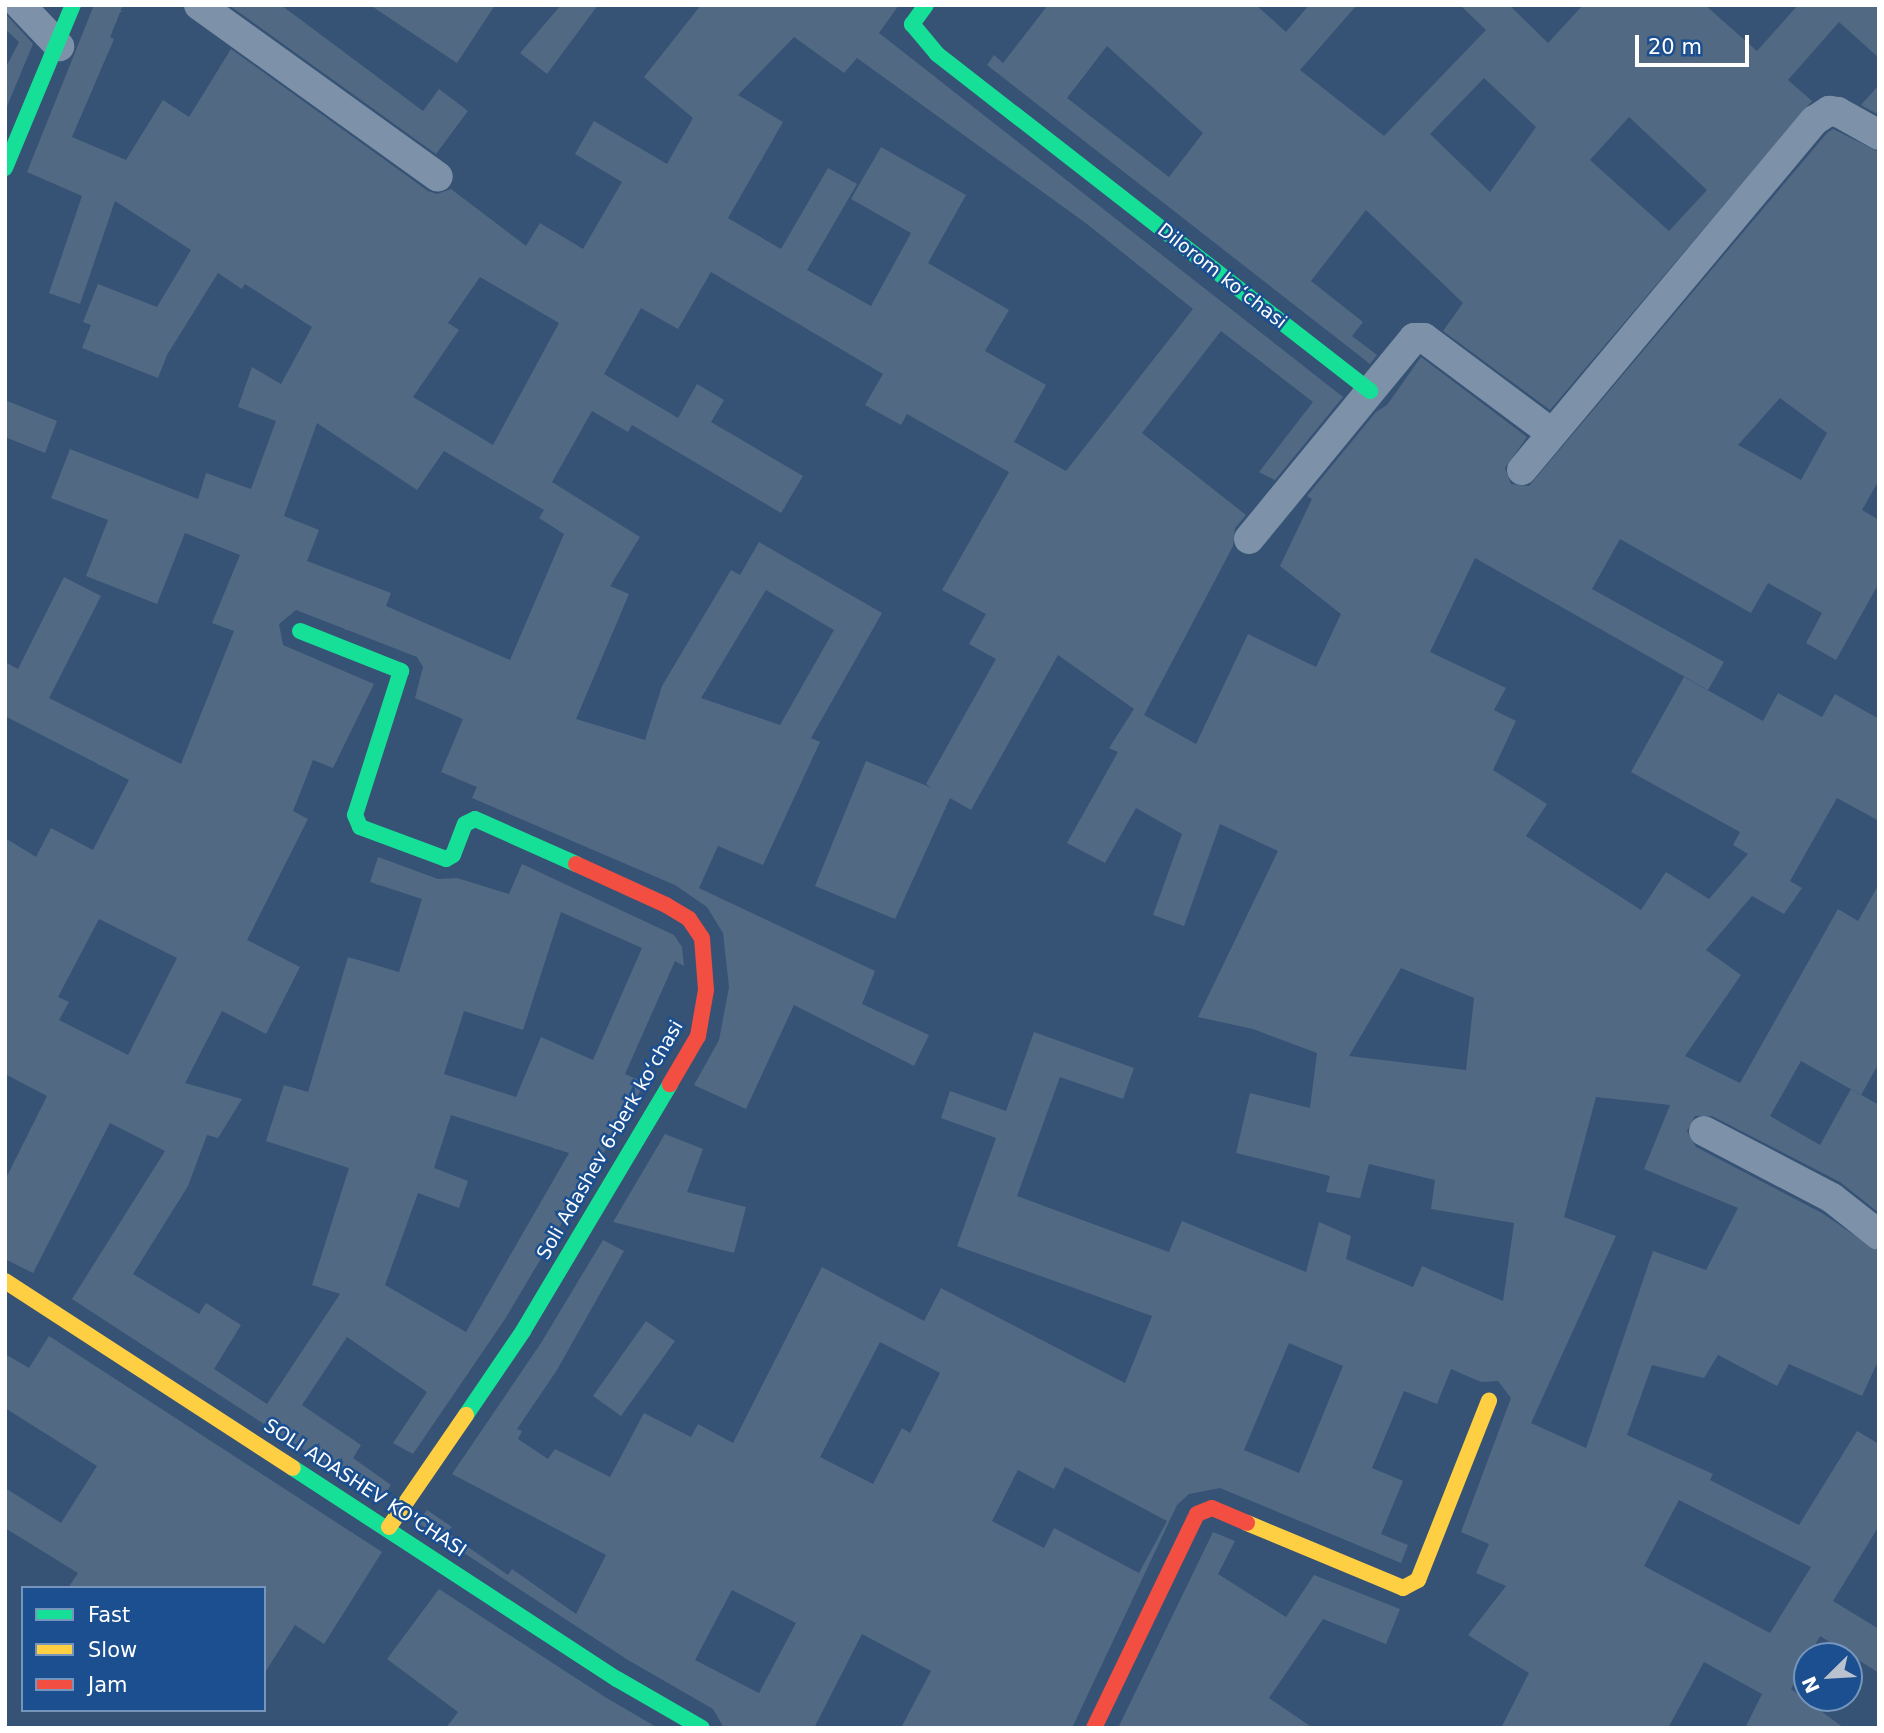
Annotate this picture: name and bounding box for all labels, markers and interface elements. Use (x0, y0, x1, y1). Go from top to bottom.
scale bar (1639, 21, 1753, 65)
text: 20 m (1648, 35, 1702, 59)
street label: Dilorom koʻchasi (1153, 218, 1291, 334)
street label: Soli Adashev 6-berk koʻchasi (532, 1016, 688, 1264)
street label: SOLI ADASHEV KO'CHASI (260, 1414, 470, 1562)
legend (21, 1586, 266, 1712)
text: Fast (88, 1603, 130, 1627)
text: Slow (88, 1638, 137, 1662)
north arrow (1793, 1642, 1863, 1712)
text: Jam (88, 1673, 128, 1697)
text: N (1797, 1673, 1824, 1696)

